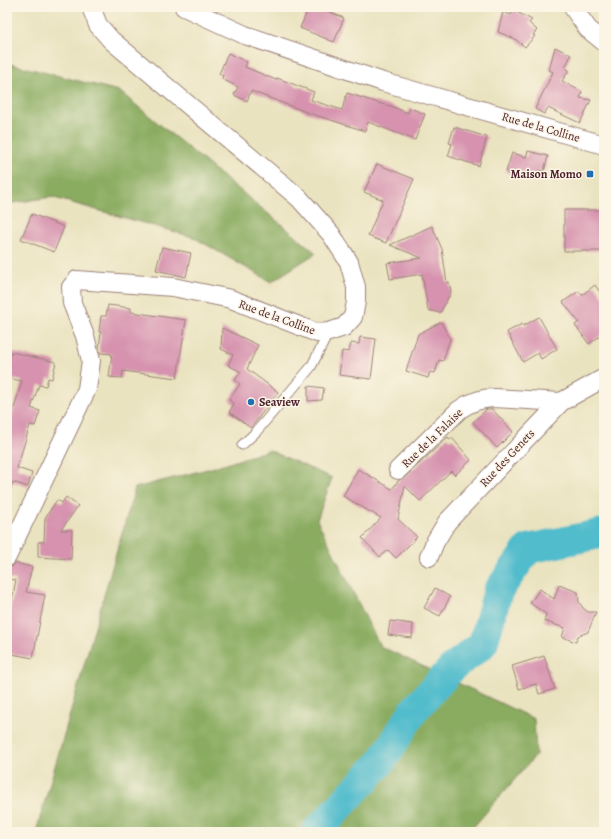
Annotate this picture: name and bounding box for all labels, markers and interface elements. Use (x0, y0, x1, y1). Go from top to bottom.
street label: Rue de la Colline (500, 108, 582, 146)
place label: Maison Momo (510, 166, 582, 182)
marker: Maison Momo (585, 169, 595, 179)
street label: Rue de la Colline (236, 296, 318, 338)
place label: Seaview (259, 394, 300, 410)
marker: Seaview (246, 397, 256, 407)
street label: Rue de la Falaise (398, 405, 466, 471)
street label: Rue des Genets (476, 425, 538, 491)

